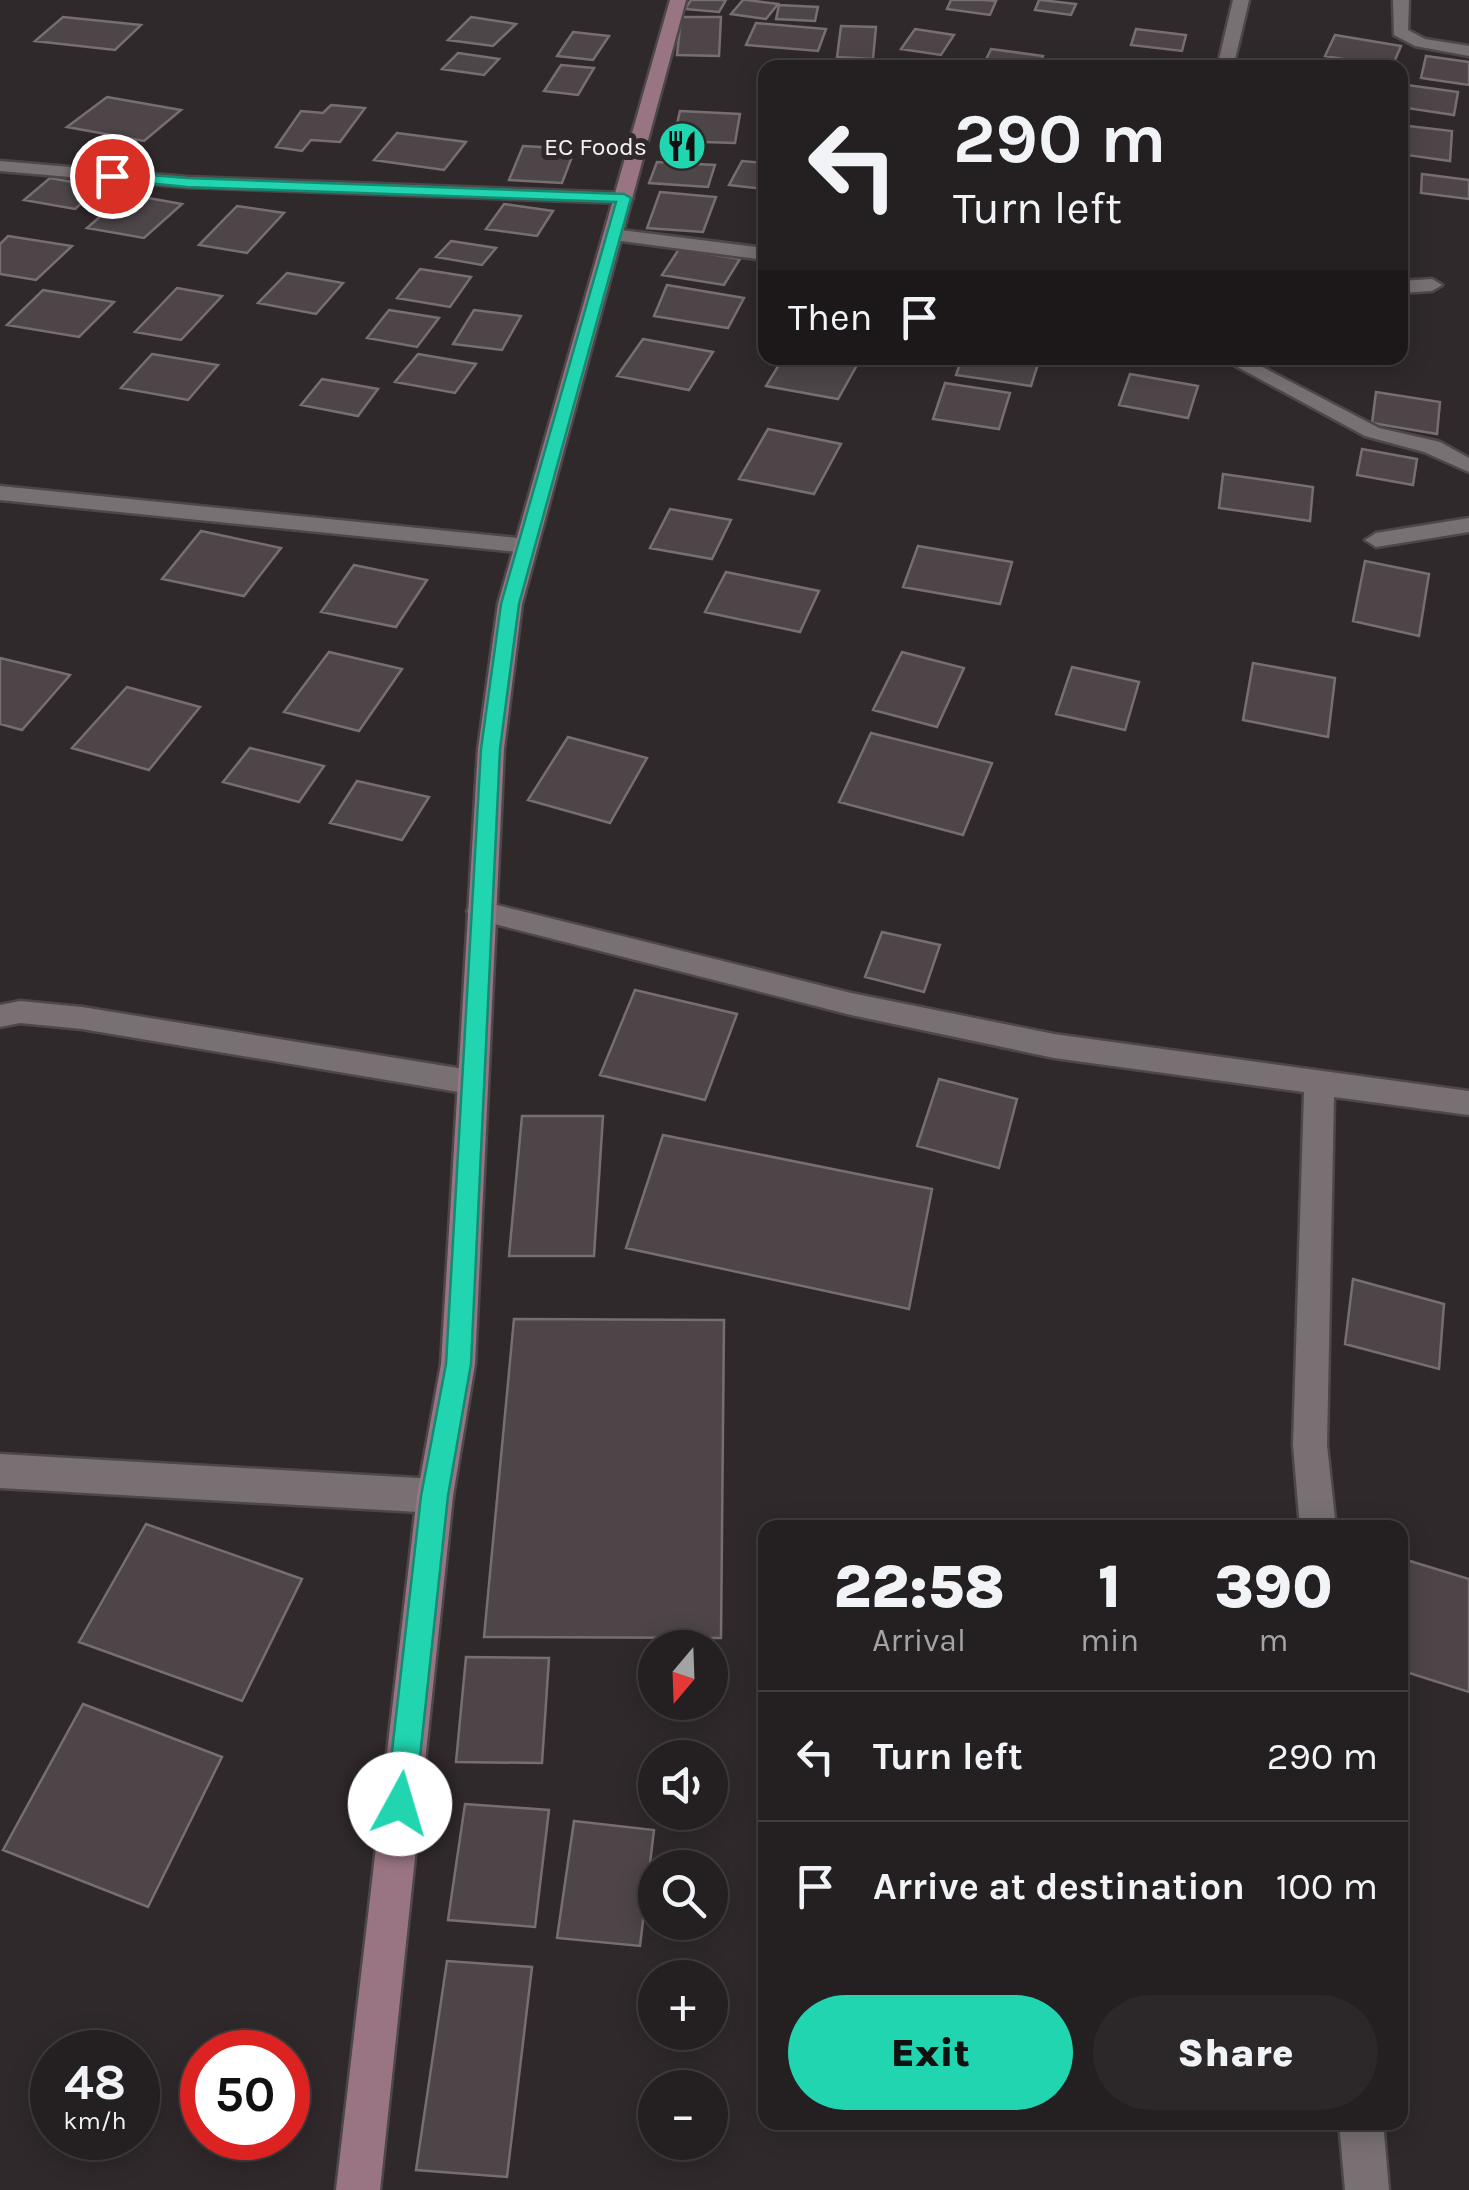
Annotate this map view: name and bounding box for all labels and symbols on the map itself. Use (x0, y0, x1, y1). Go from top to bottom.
restaurant icon: EC Foods (656, 120, 708, 172)
place label: EC Foods (544, 132, 647, 161)
pin (70, 134, 155, 219)
north arrow (638, 1630, 728, 1720)
position arrow (348, 1752, 452, 1856)
speed limit sign: 50 (180, 2030, 310, 2160)

